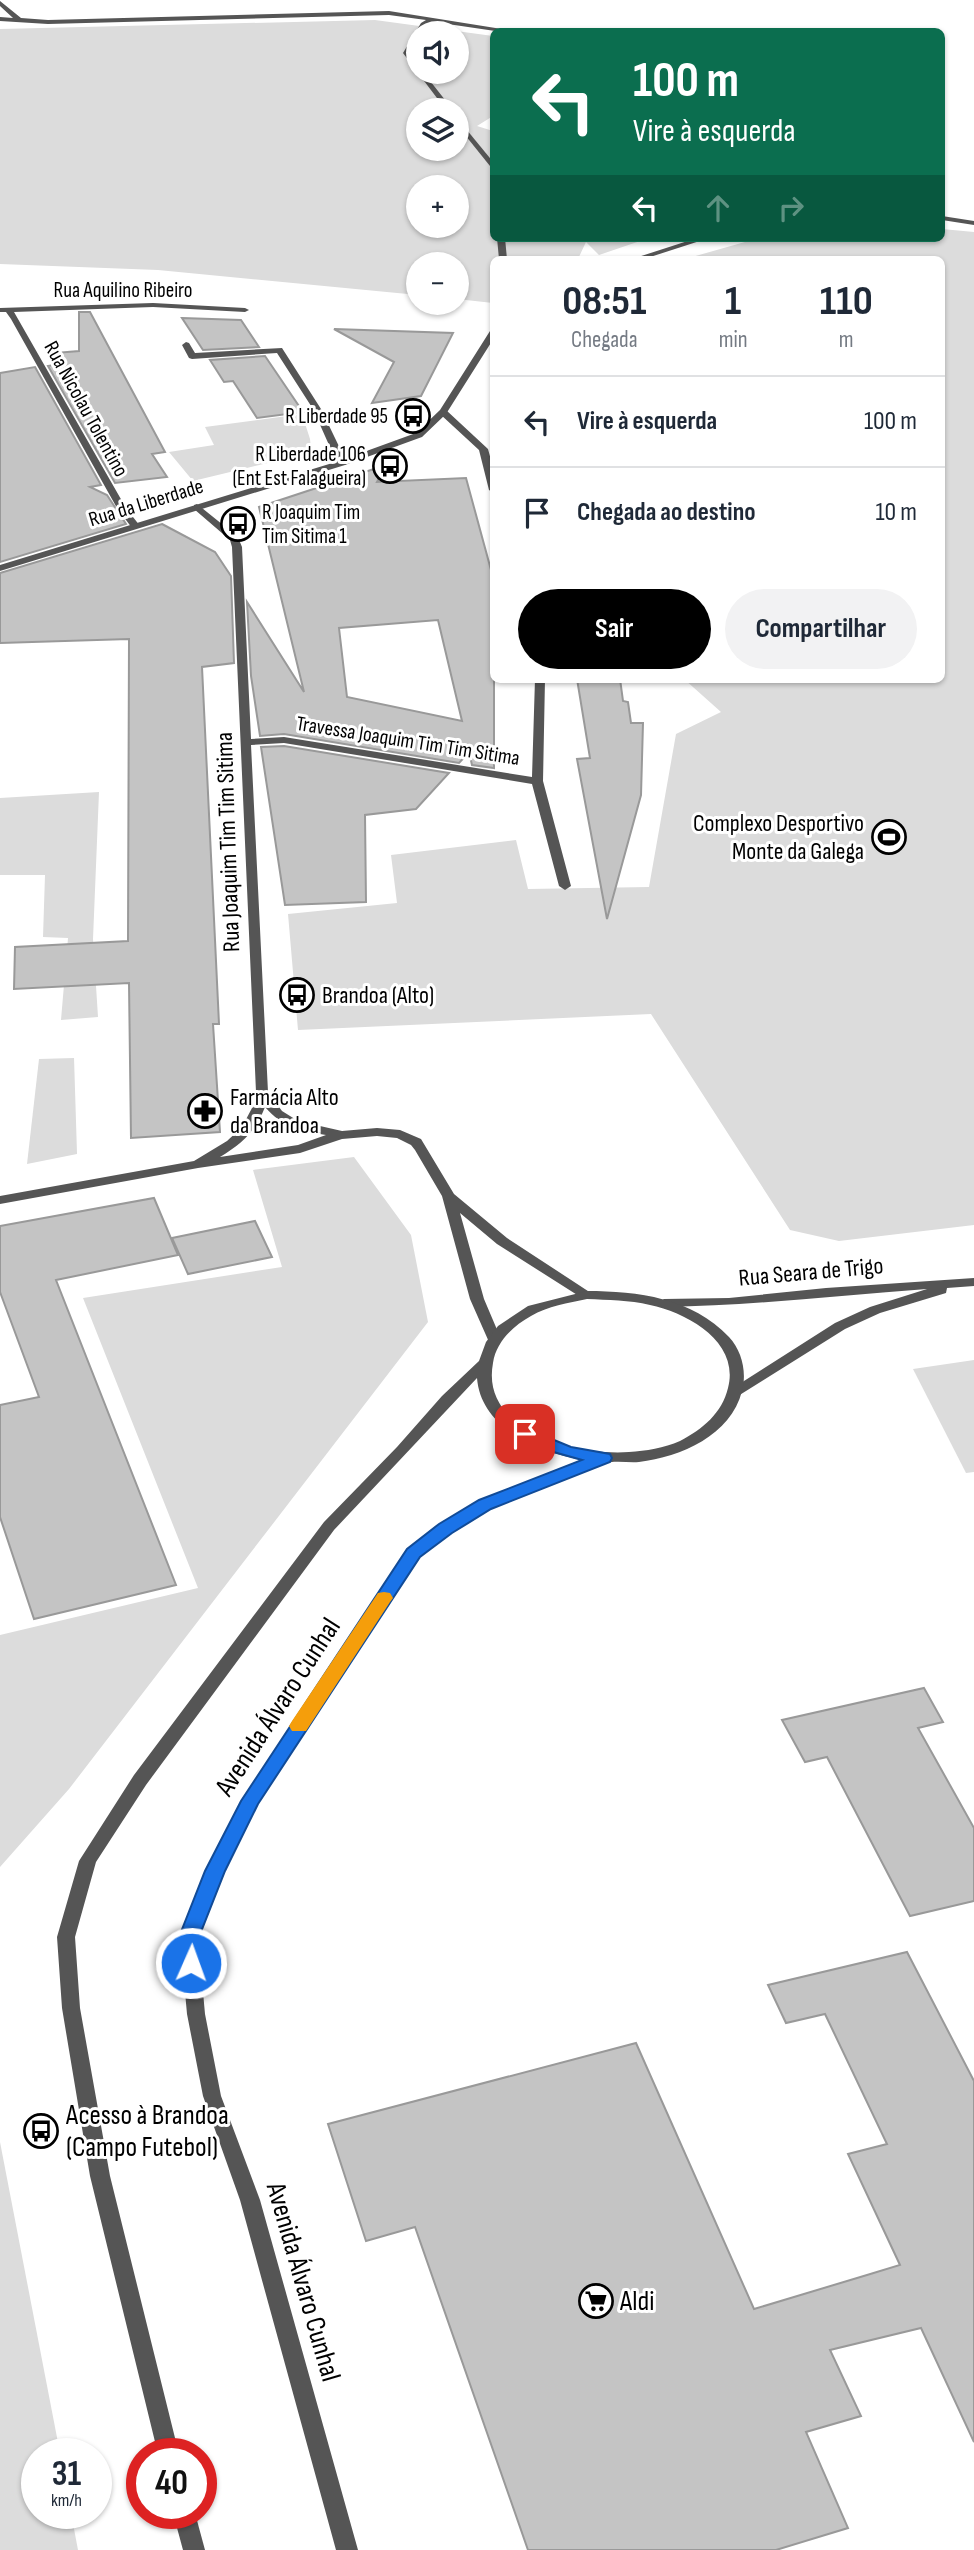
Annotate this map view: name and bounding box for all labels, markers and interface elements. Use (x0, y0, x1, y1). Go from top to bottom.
map controls (406, 21, 469, 315)
button: sound (406, 21, 469, 84)
text: 100 m (633, 52, 739, 111)
icon: left (518, 56, 609, 147)
button: layers (406, 98, 469, 161)
text: Vire à esquerda (633, 112, 796, 151)
button: + (406, 175, 469, 238)
icon: left (626, 189, 664, 227)
icon: ahead (699, 189, 737, 227)
icon: right (772, 189, 810, 227)
button: − (406, 252, 469, 315)
text: 08:51 (562, 276, 646, 327)
text: 1 (725, 276, 741, 327)
text: 110 (820, 276, 873, 327)
street label: Rua Aquilino Ribeiro (54, 278, 192, 303)
text: Chegada (571, 326, 638, 354)
text: min (719, 326, 748, 354)
text: m (839, 326, 854, 354)
street label: Rua Nicolau Tolentino (38, 337, 134, 481)
bus stop icon: R Liberdade 95 (394, 397, 432, 435)
icon: left (518, 403, 556, 441)
place label: R Liberdade 95 (285, 404, 388, 429)
text: Vire à esquerda (577, 406, 717, 437)
text: 100 m (864, 406, 917, 437)
place label: R Liberdade 106 (Ent Est Falagueira) (233, 442, 366, 491)
bus stop icon: R Liberdade 106 (Ent Est Falagueira) (371, 447, 409, 485)
street label: Rua da Liberdade (86, 474, 206, 532)
icon: arrive (518, 494, 556, 532)
text: Chegada ao destino (577, 497, 756, 528)
text: 10 m (875, 497, 917, 528)
place label: R Joaquim Tim Tim Sitima 1 (262, 500, 360, 549)
bus stop icon: R Joaquim Tim Tim Sitima 1 (219, 505, 257, 543)
button: Sair (518, 589, 711, 669)
button: Compartilhar (725, 589, 917, 669)
street label: Travessa Joaquim Tim Tim Sitima (295, 711, 521, 771)
street label: Rua Joaquim Tim Tim Sitima (210, 732, 246, 952)
place label: Complexo Desportivo Monte da Galega (693, 809, 864, 866)
sports icon: Complexo Desportivo Monte da Galega (870, 818, 908, 856)
bus stop icon: Brandoa (Alto) (278, 976, 316, 1014)
place label: Brandoa (Alto) (322, 981, 434, 1010)
place label: Farmácia Alto da Brandoa (230, 1083, 339, 1140)
pharmacy icon: Farmácia Alto da Brandoa (186, 1092, 224, 1130)
street label: Rua Seara de Trigo (737, 1251, 885, 1293)
pin (495, 1404, 555, 1464)
icon: arrive (506, 1415, 544, 1453)
street label: Avenida Álvaro Cunhal (208, 1612, 348, 1803)
position arrow (154, 1926, 228, 2000)
place label: Acesso à Brandoa (Campo Futebol) (65, 2099, 229, 2164)
bus stop icon: Acesso à Brandoa (Campo Futebol) (22, 2112, 60, 2150)
street label: Avenida Álvaro Cunhal (259, 2178, 347, 2385)
supermarket icon: Aldi (577, 2282, 615, 2320)
place label: Aldi (619, 2285, 654, 2318)
speed limit sign: 40 (126, 2438, 217, 2529)
text: 31 (52, 2453, 81, 2496)
text: km/h (51, 2490, 82, 2511)

